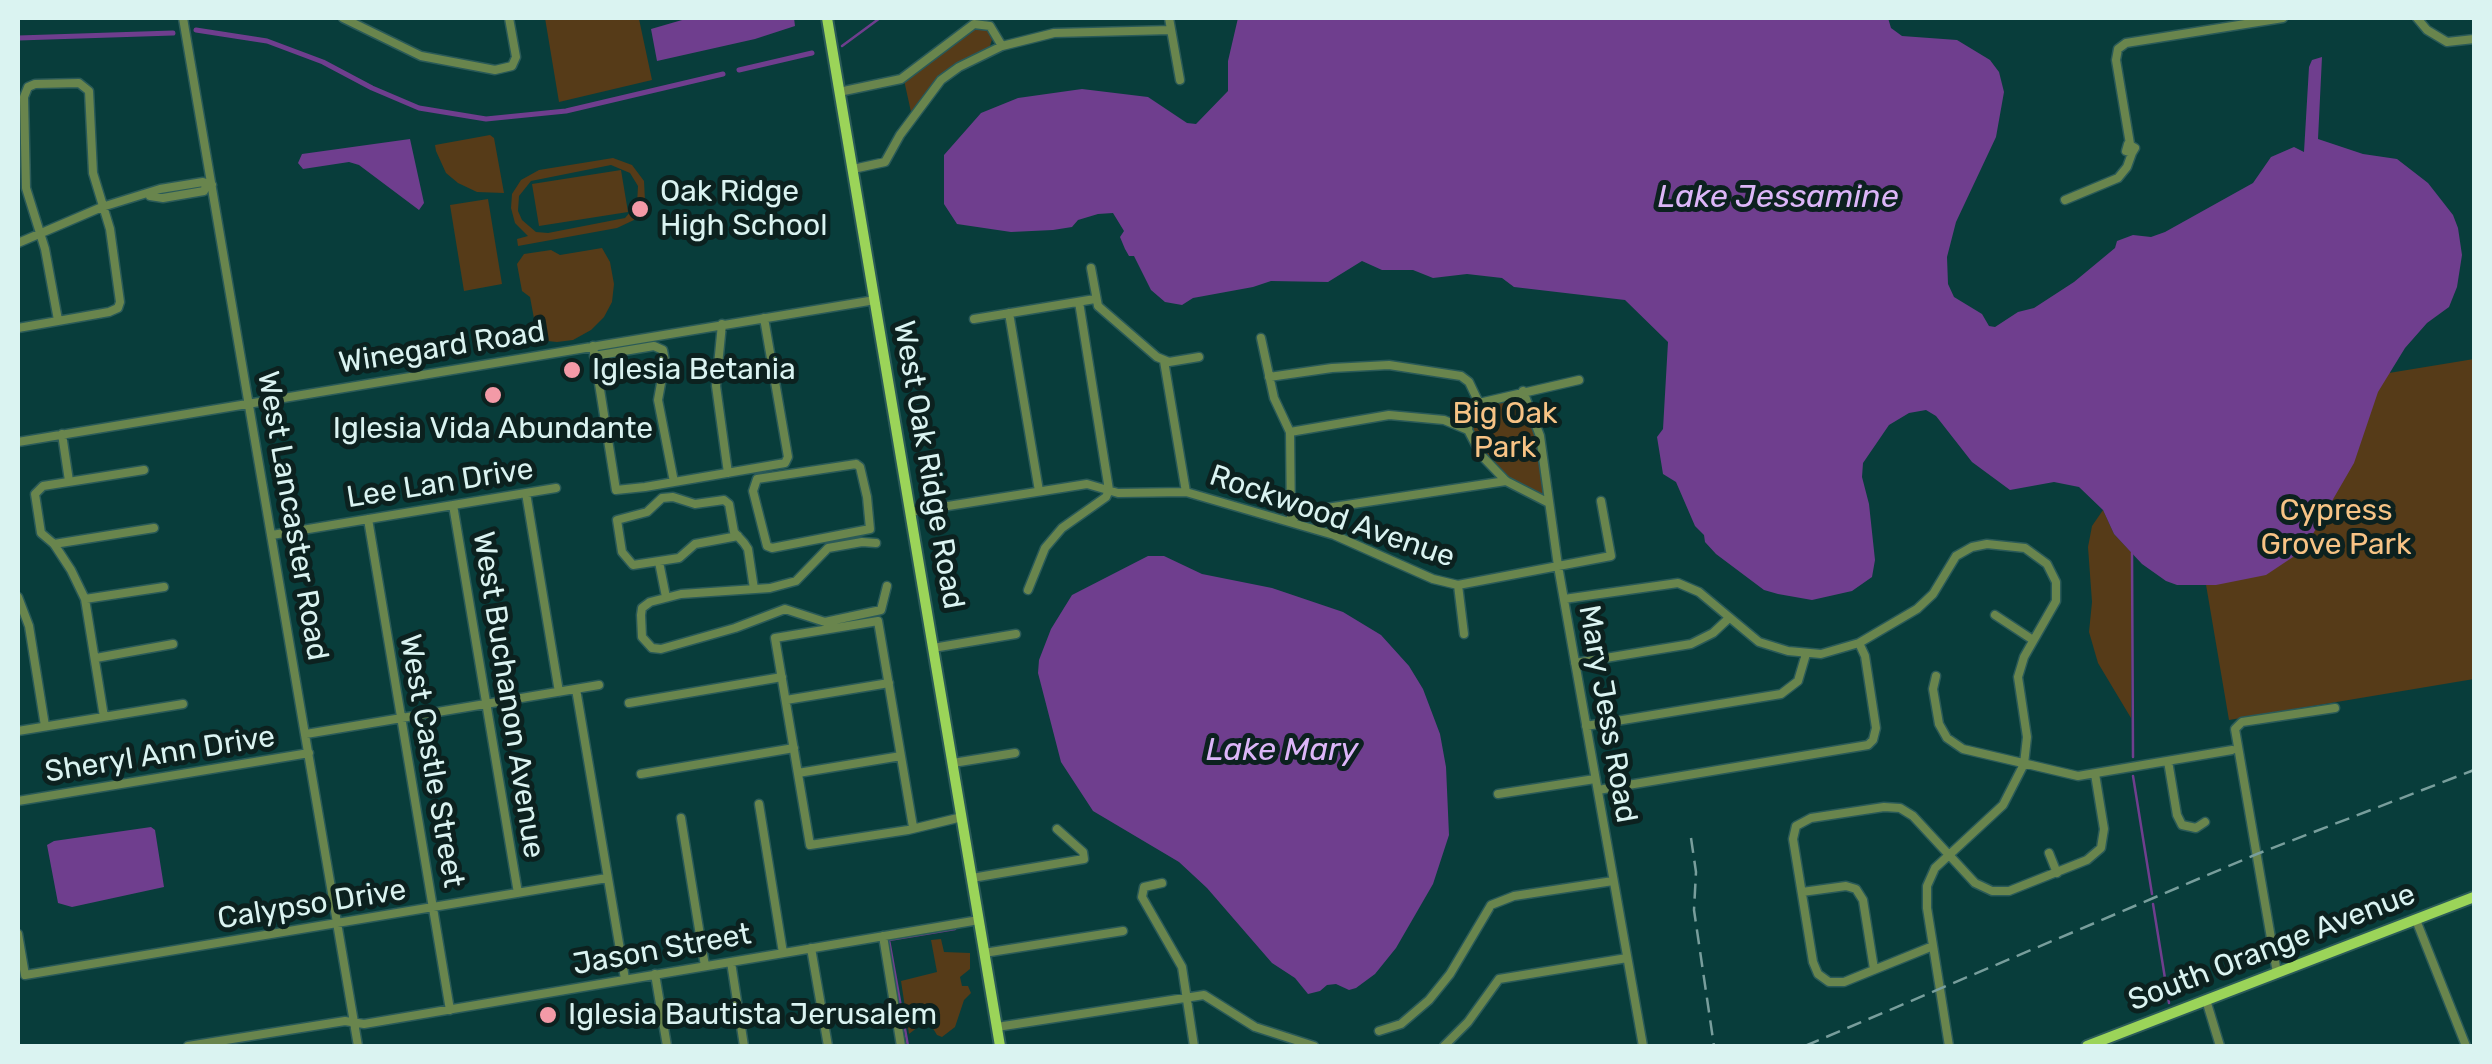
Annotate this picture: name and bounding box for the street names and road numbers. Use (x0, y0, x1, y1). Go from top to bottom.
street label: Winegard Road (336, 314, 548, 382)
street label: West Oak Ridge Road (885, 318, 971, 612)
street label: West Lancaster Road (249, 369, 335, 663)
street label: Lee Lan Drive (344, 451, 536, 517)
street label: Rockwood Avenue (1205, 458, 1459, 576)
street label: West Buchanon Avenue (464, 529, 552, 861)
street label: Mary Jess Road (1570, 602, 1644, 826)
street label: West Castle Street (391, 632, 471, 890)
street label: Sheryl Ann Drive (42, 719, 278, 791)
street label: Calypso Drive (215, 872, 409, 938)
street label: South Orange Avenue (2123, 877, 2421, 1019)
street label: Jason Street (570, 917, 754, 983)

